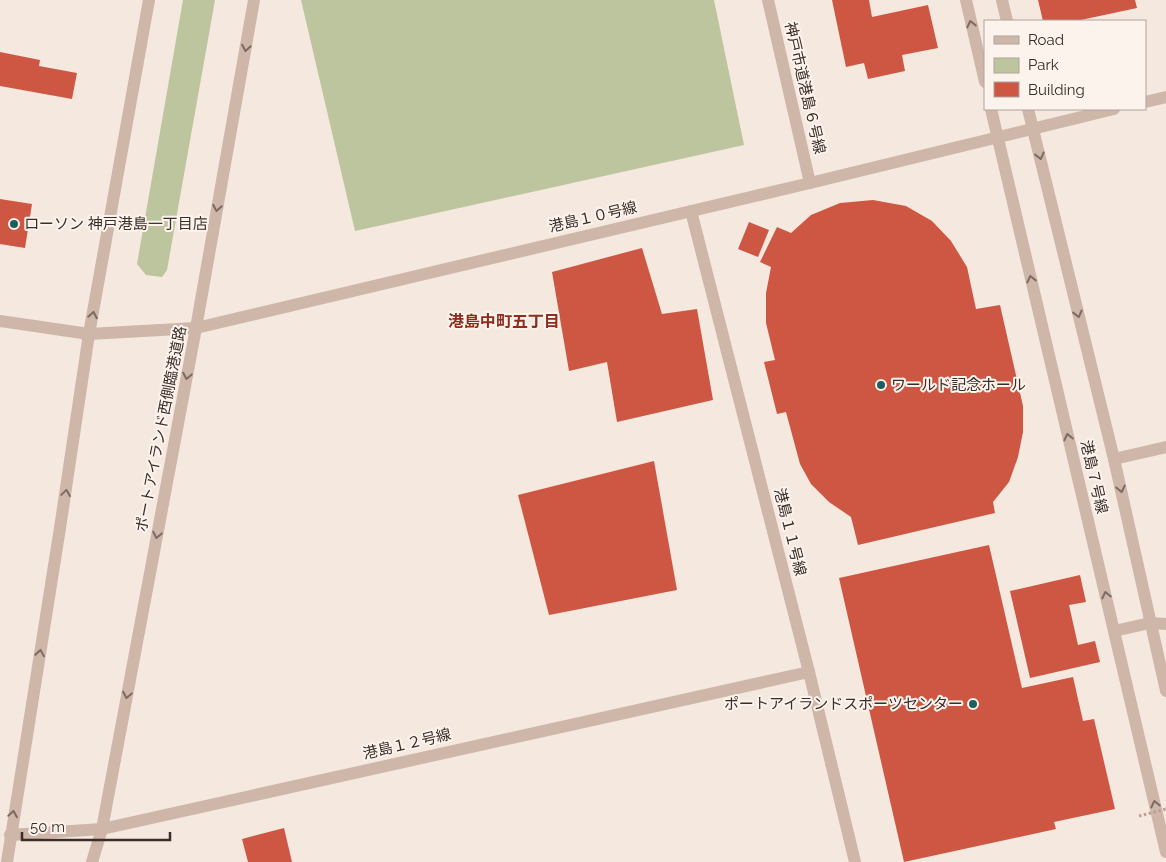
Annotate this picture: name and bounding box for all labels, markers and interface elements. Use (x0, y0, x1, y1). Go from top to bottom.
street label: 神戸市道港島６号線 (781, 20, 829, 156)
one-way arrow (966, 20, 977, 29)
legend (984, 20, 1146, 110)
text: Road (1028, 31, 1064, 49)
one-way arrow (241, 44, 251, 52)
text: Park (1028, 56, 1059, 74)
text: Building (1028, 81, 1085, 99)
one-way arrow (1034, 152, 1045, 161)
street label: 港島１０号線 (547, 198, 639, 236)
one-way arrow (213, 204, 223, 212)
place label: ローソン 神戸港島一丁目店 (24, 215, 208, 233)
marker: ローソン 神戸港島一丁目店 (8, 218, 20, 230)
one-way arrow (1026, 275, 1037, 283)
one-way arrow (1072, 309, 1083, 318)
one-way arrow (87, 311, 97, 319)
district label: 港島中町五丁目 (448, 312, 560, 331)
street label: ポートアイランド西側臨港道路 (132, 325, 190, 533)
one-way arrow (183, 371, 193, 380)
place label: ワールド記念ホール (891, 376, 1026, 394)
marker: ワールド記念ホール (875, 379, 887, 391)
one-way arrow (1063, 433, 1074, 442)
street label: 港島７号線 (1077, 438, 1111, 516)
one-way arrow (1115, 484, 1125, 493)
street label: 港島１１号線 (770, 486, 810, 578)
one-way arrow (60, 489, 70, 497)
one-way arrow (152, 531, 163, 540)
one-way arrow (1101, 591, 1112, 600)
one-way arrow (34, 649, 44, 658)
one-way arrow (122, 691, 133, 699)
place label: ポートアイランドスポーツセンター (724, 695, 963, 713)
marker: ポートアイランドスポーツセンター (967, 698, 979, 710)
street label: 港島１２号線 (361, 725, 453, 763)
one-way arrow (1150, 800, 1161, 809)
one-way arrow (8, 809, 18, 818)
scale bar (22, 810, 170, 842)
text: 50 m (30, 818, 65, 836)

